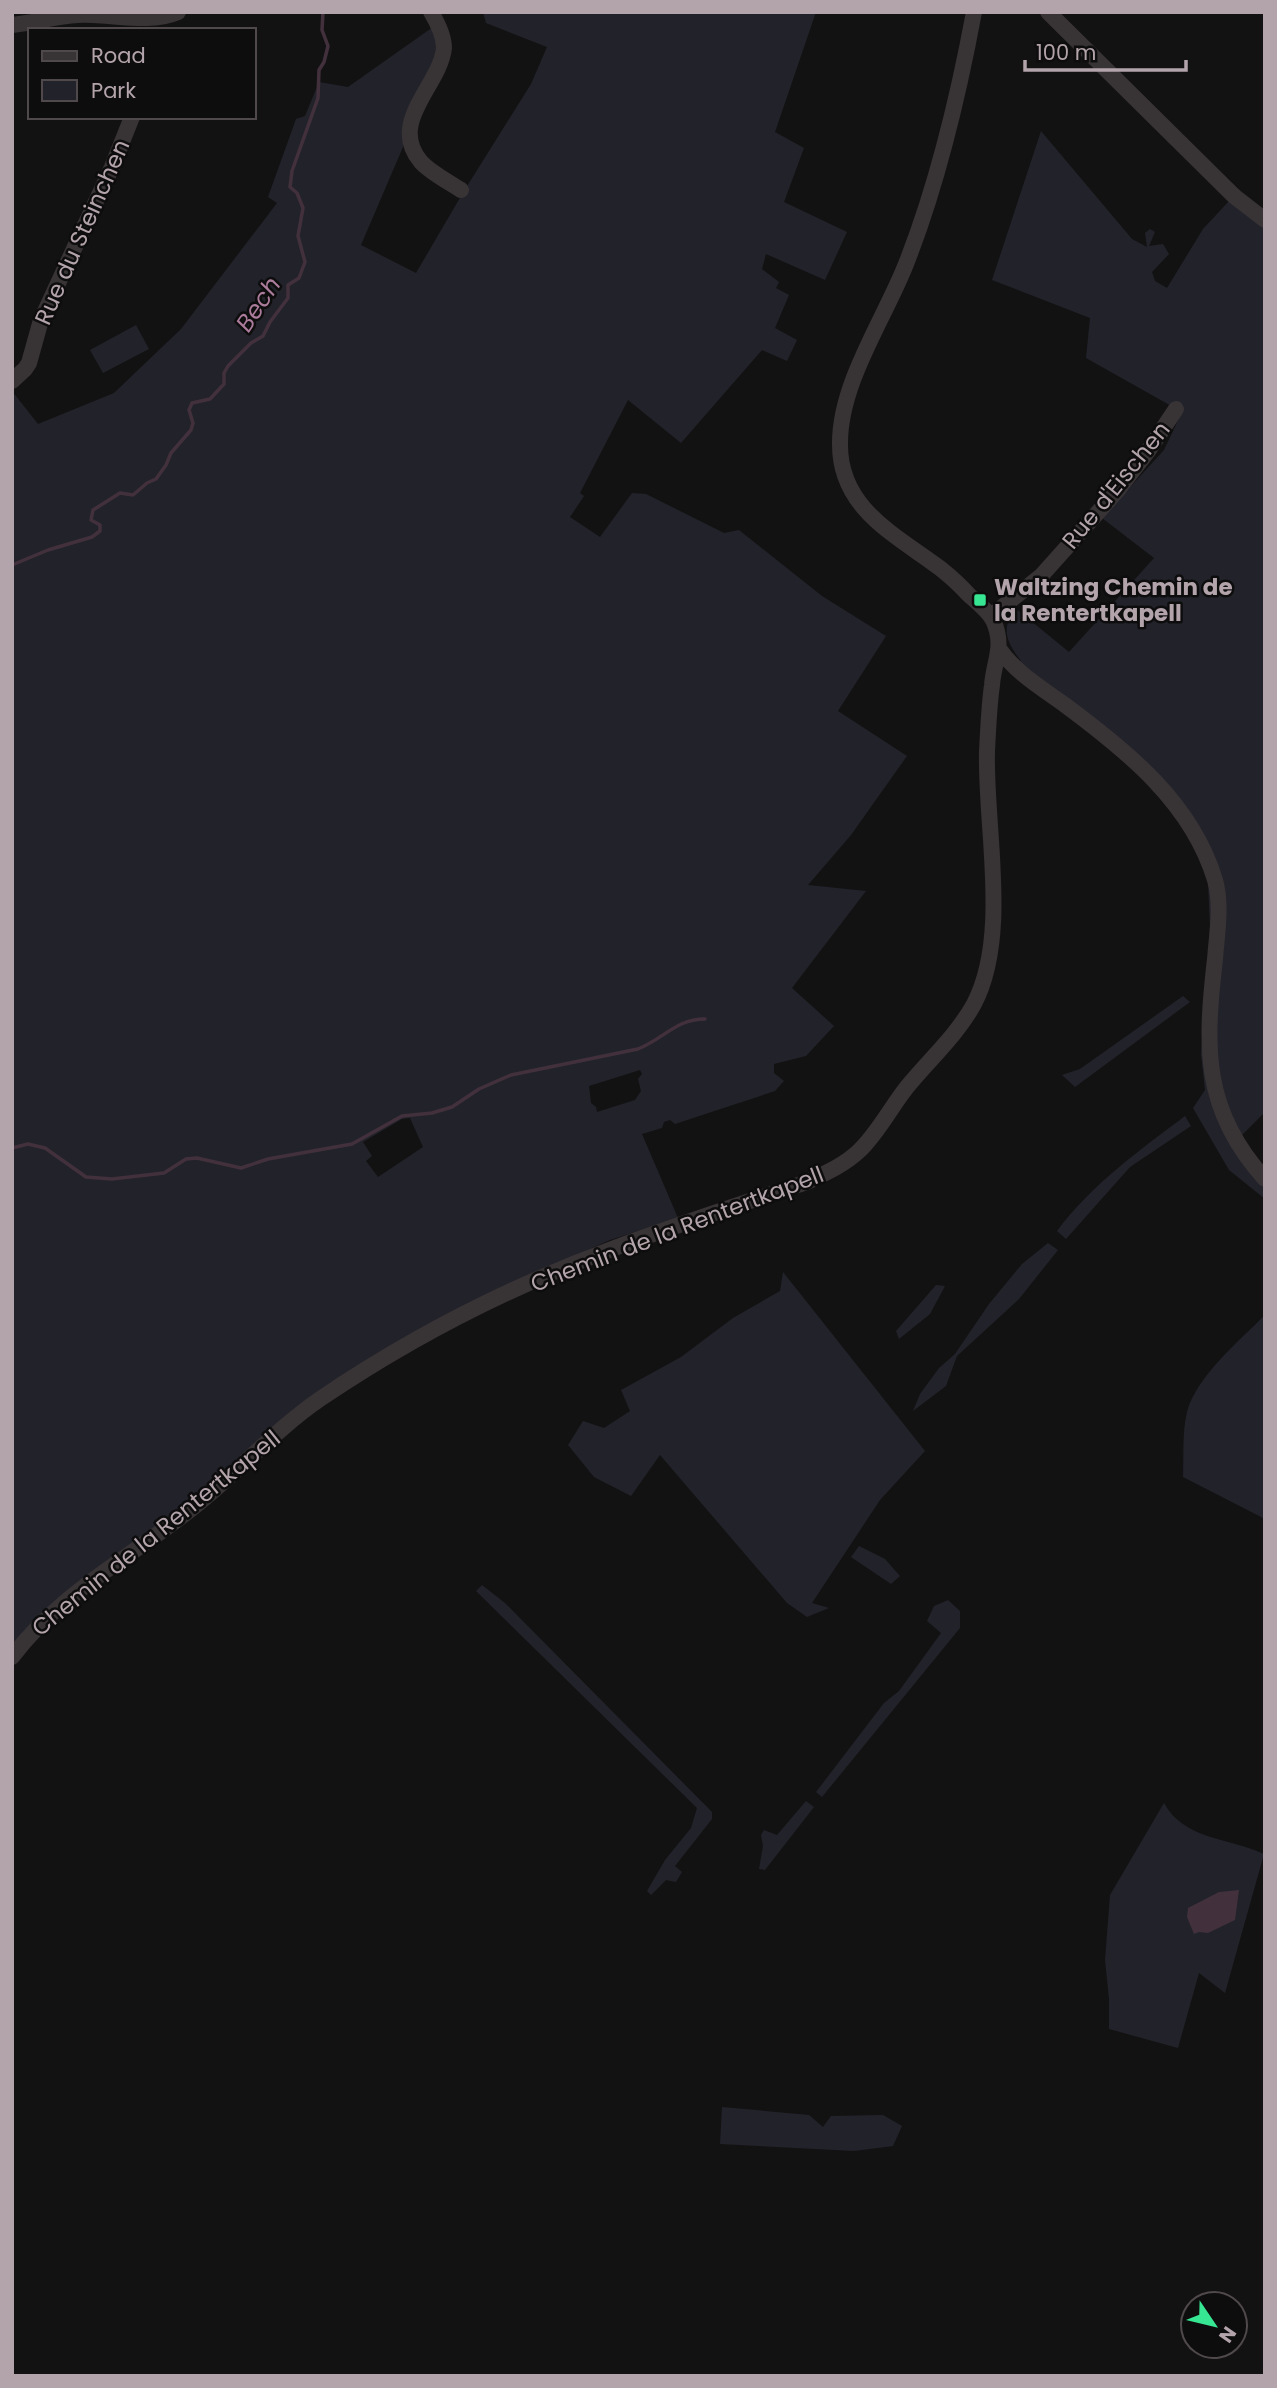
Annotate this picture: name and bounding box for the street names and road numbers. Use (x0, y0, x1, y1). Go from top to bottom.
street label: Rue du Steinchen (27, 134, 137, 330)
street label: Rue d'Eischen (1055, 415, 1177, 555)
street label: Chemin de la Rentertkapell (526, 1158, 828, 1300)
street label: Chemin de la Rentertkapell (25, 1423, 287, 1643)

